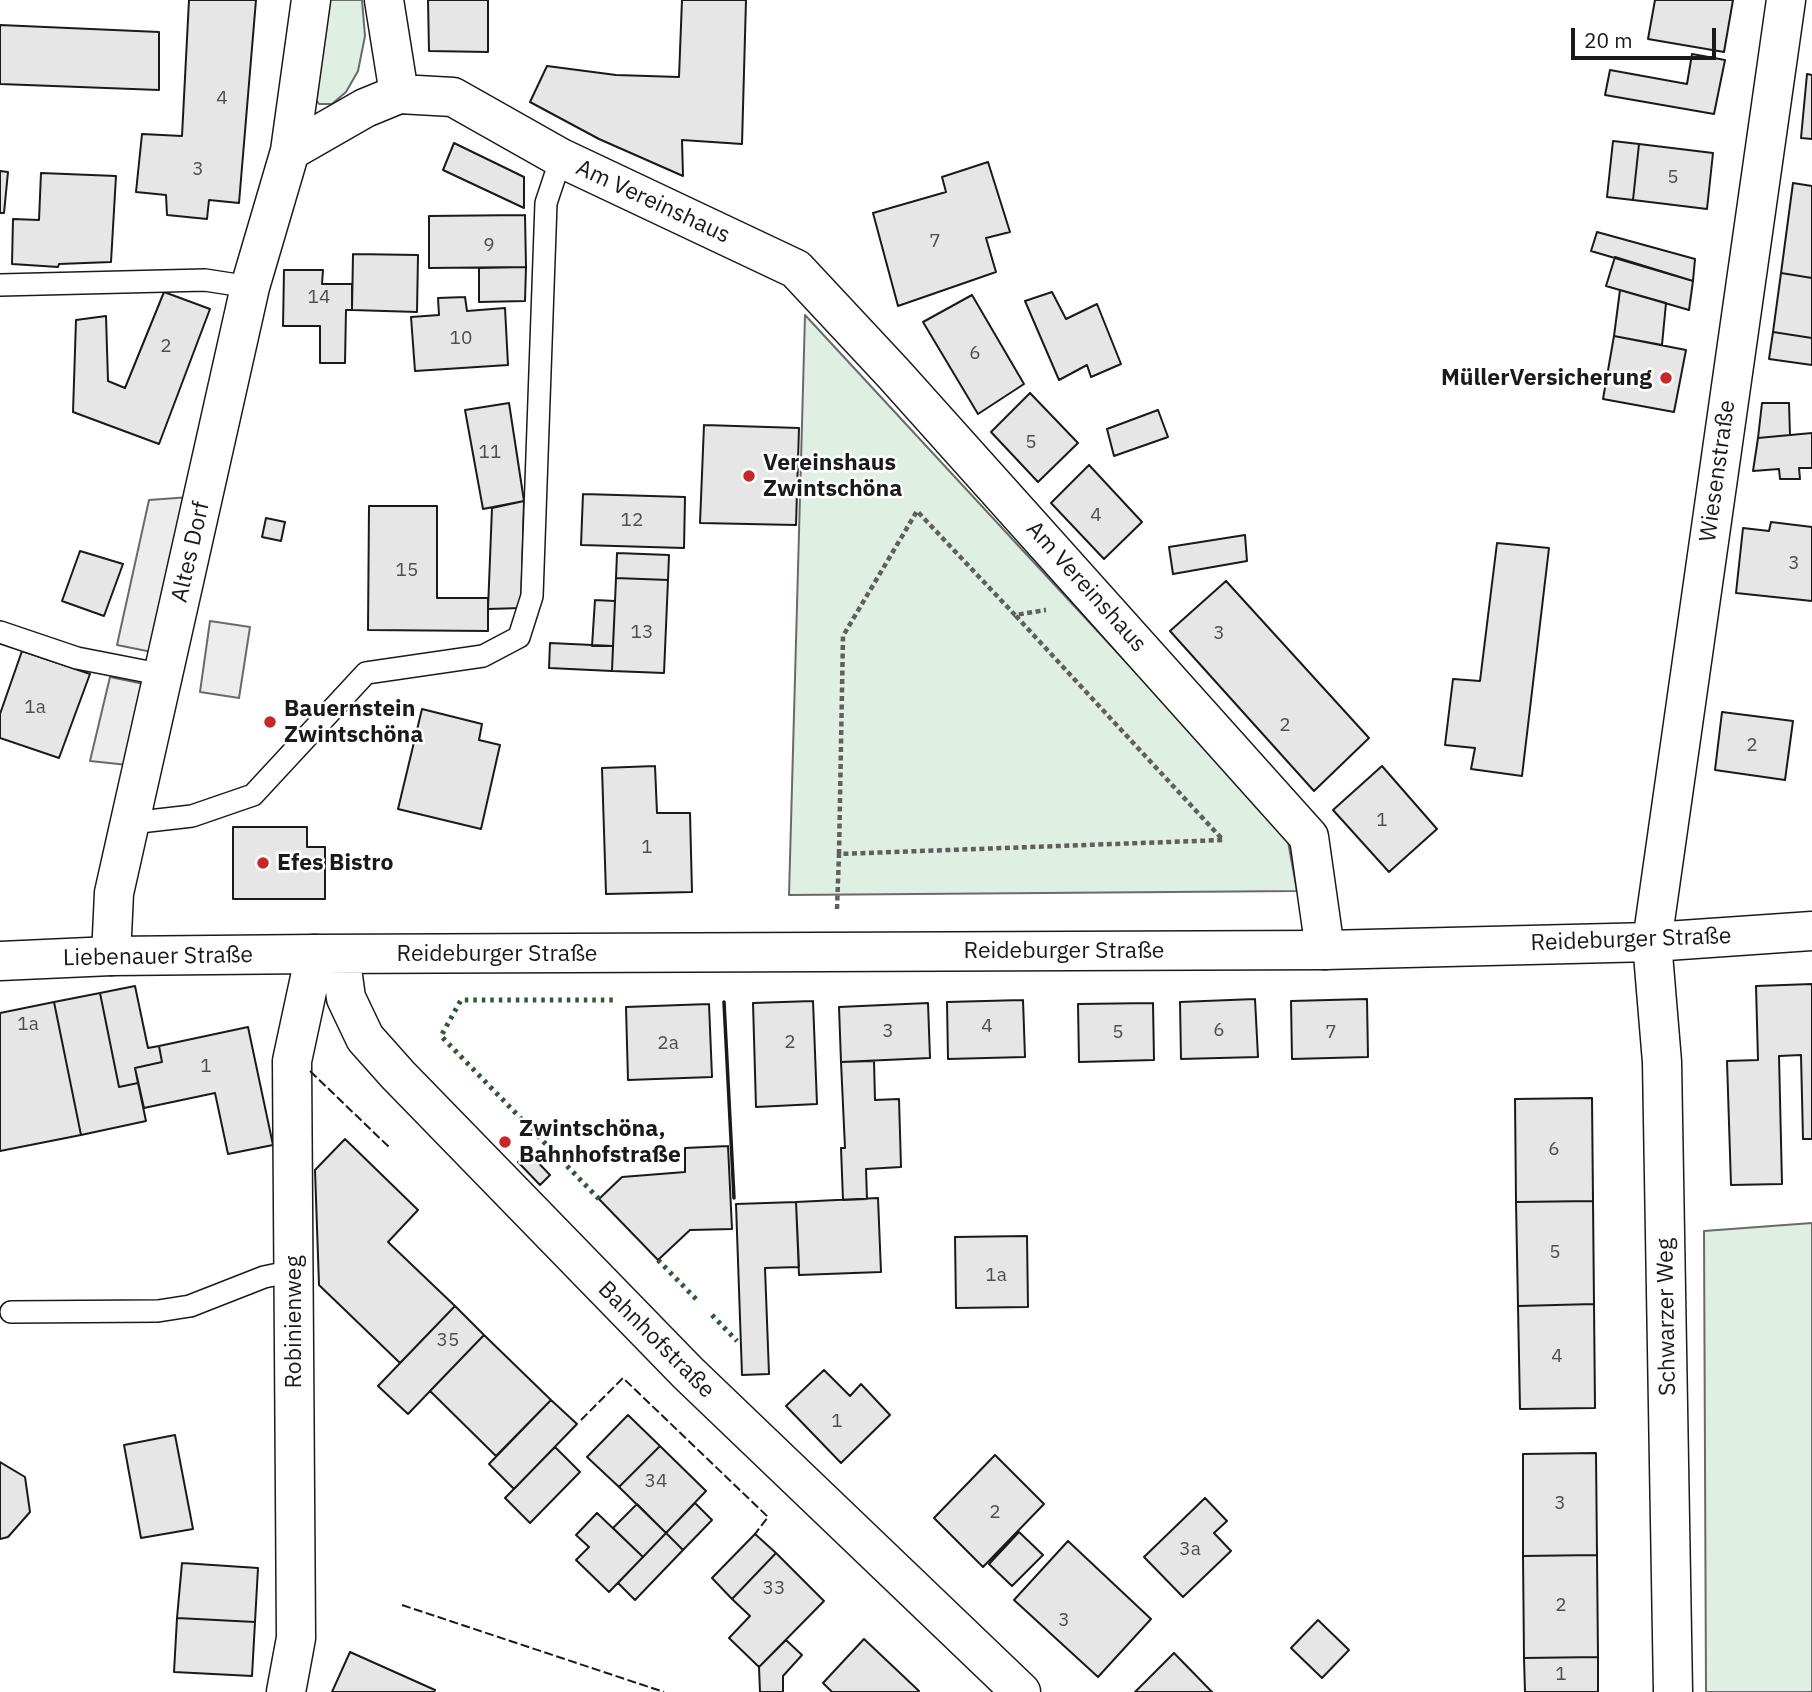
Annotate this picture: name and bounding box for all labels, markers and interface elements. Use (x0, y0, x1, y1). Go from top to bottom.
scale bar (1574, 14, 1719, 58)
text: 20 m (1584, 26, 1633, 54)
house number: 4 (216, 88, 228, 110)
street label: Am Vereinshaus (572, 154, 734, 250)
house number: 3 (192, 159, 204, 181)
house number: 5 (1667, 167, 1679, 189)
house number: 7 (929, 231, 941, 253)
house number: 9 (483, 235, 495, 257)
house number: 14 (308, 287, 330, 309)
house number: 10 (450, 328, 472, 350)
house number: 2 (160, 336, 172, 358)
house number: 6 (969, 343, 981, 365)
place label: MüllerVersicherung (1441, 364, 1652, 392)
marker: MüllerVersicherung (1658, 370, 1674, 386)
street label: Wiesenstraße (1694, 398, 1742, 544)
house number: 5 (1025, 432, 1037, 454)
house number: 11 (479, 442, 501, 464)
place label: Vereinshaus Zwintschöna (763, 449, 902, 503)
marker: Vereinshaus Zwintschöna (741, 468, 757, 484)
street label: Altes Dorf (166, 499, 216, 605)
house number: 4 (1090, 505, 1102, 527)
house number: 12 (621, 510, 643, 532)
street label: Am Vereinshaus (1020, 516, 1152, 658)
house number: 3 (1788, 553, 1800, 575)
house number: 15 (396, 560, 418, 582)
house number: 13 (631, 622, 653, 644)
house number: 3 (1213, 623, 1225, 645)
place label: Bauernstein Zwintschöna (284, 695, 423, 749)
house number: 1a (24, 697, 46, 719)
marker: Bauernstein Zwintschöna (262, 714, 278, 730)
house number: 2 (1279, 715, 1291, 737)
house number: 2 (1746, 735, 1758, 757)
house number: 1 (1376, 810, 1388, 832)
house number: 1 (641, 837, 653, 859)
place label: Efes Bistro (277, 849, 393, 877)
marker: Efes Bistro (255, 855, 271, 871)
street label: Reideburger Straße (1530, 923, 1732, 957)
street label: Reideburger Straße (964, 937, 1164, 965)
street label: Reideburger Straße (397, 940, 597, 968)
street label: Liebenauer Straße (63, 942, 253, 972)
house number: 1a (17, 1014, 39, 1036)
house number: 4 (981, 1016, 993, 1038)
house number: 6 (1213, 1020, 1225, 1042)
house number: 3 (882, 1021, 894, 1043)
house number: 5 (1112, 1022, 1124, 1044)
house number: 7 (1325, 1022, 1337, 1044)
house number: 2 (784, 1032, 796, 1054)
house number: 2a (657, 1033, 679, 1055)
house number: 1 (200, 1056, 212, 1078)
place label: Zwintschöna, Bahnhofstraße (519, 1115, 681, 1169)
marker: Zwintschöna, Bahnhofstraße (497, 1134, 513, 1150)
house number: 6 (1548, 1139, 1560, 1161)
street label: Schwarzer Weg (1652, 1238, 1682, 1396)
house number: 5 (1549, 1242, 1561, 1264)
street label: Robinienweg (280, 1255, 308, 1389)
house number: 1a (985, 1265, 1007, 1287)
street label: Bahnhofstraße (592, 1276, 720, 1404)
house number: 35 (437, 1330, 459, 1352)
house number: 4 (1551, 1346, 1563, 1368)
house number: 1 (831, 1411, 843, 1433)
house number: 34 (645, 1471, 667, 1493)
house number: 3 (1554, 1493, 1566, 1515)
house number: 2 (989, 1502, 1001, 1524)
house number: 3a (1179, 1539, 1201, 1561)
house number: 33 (763, 1578, 785, 1600)
house number: 2 (1555, 1595, 1567, 1617)
house number: 3 (1058, 1610, 1070, 1632)
house number: 1 (1555, 1664, 1567, 1686)

